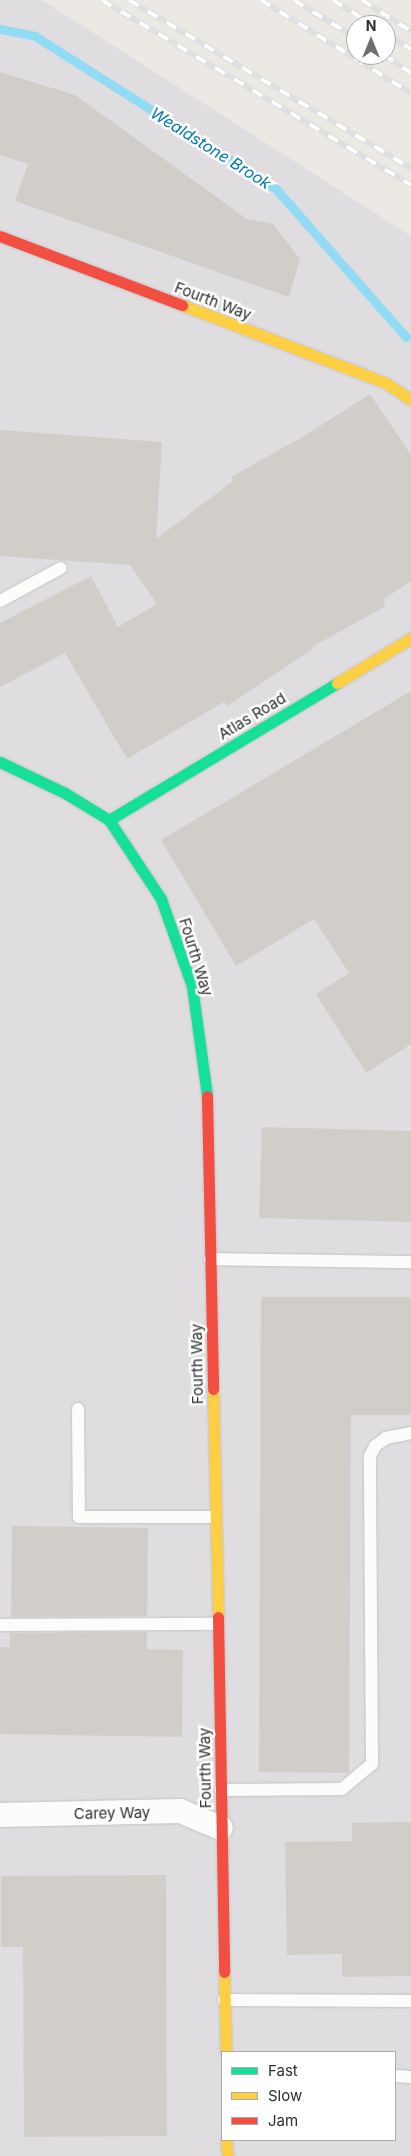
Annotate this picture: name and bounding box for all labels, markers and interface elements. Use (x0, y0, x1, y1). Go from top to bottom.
north arrow (346, 15, 396, 65)
text: N (366, 17, 376, 34)
water label: Wealdstone Brook (147, 103, 275, 193)
street label: Fourth Way (172, 278, 254, 324)
street label: Atlas Road (215, 689, 289, 743)
street label: Fourth Way (176, 916, 216, 998)
street label: Fourth Way (187, 1324, 207, 1404)
street label: Fourth Way (195, 1728, 215, 1808)
street label: Carey Way (74, 1803, 150, 1823)
legend (221, 2051, 396, 2141)
text: Fast (268, 2061, 298, 2080)
text: Slow (268, 2086, 302, 2105)
text: Jam (268, 2111, 298, 2130)

